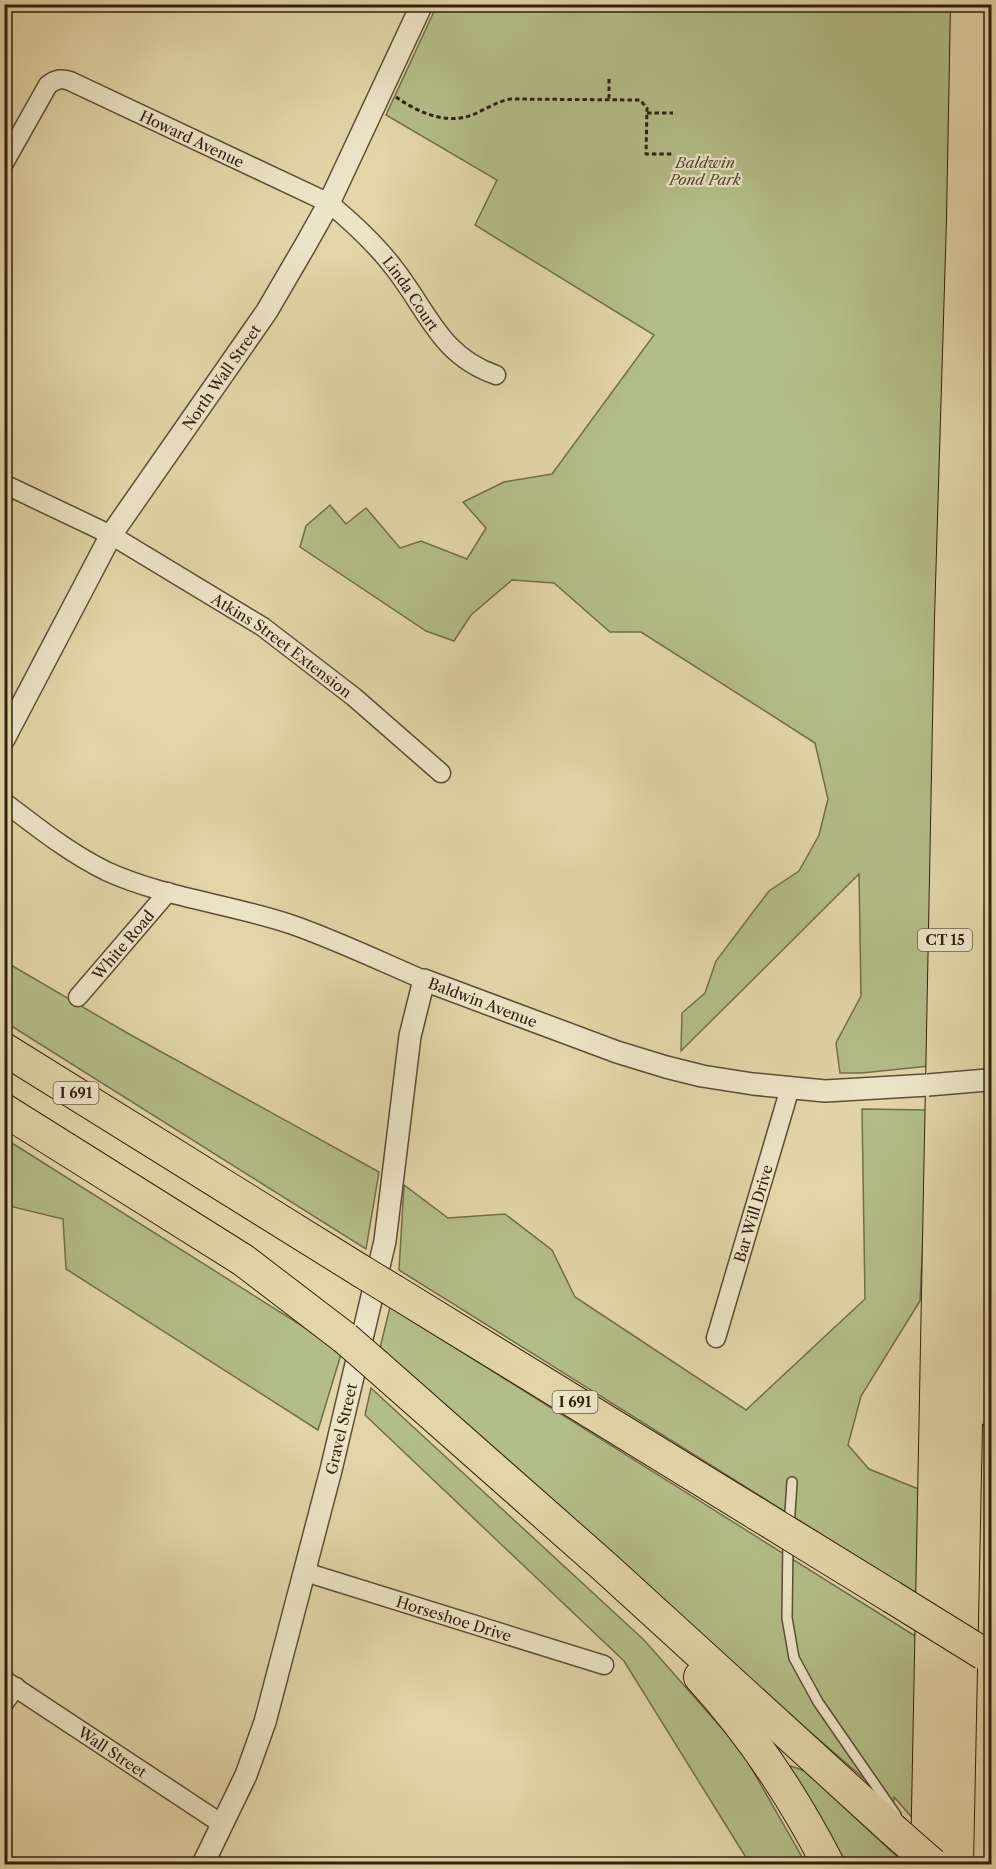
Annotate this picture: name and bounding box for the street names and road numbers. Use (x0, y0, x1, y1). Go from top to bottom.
street label: Howard Avenue (137, 106, 247, 171)
street label: Linda Court (379, 252, 444, 335)
street label: North Wall Street (178, 320, 265, 433)
street label: Atkins Street Extension (207, 588, 356, 702)
street label: White Road (87, 906, 158, 984)
road number: CT 15 (918, 929, 972, 951)
street label: Baldwin Avenue (426, 973, 540, 1031)
road number: I 691 (54, 1082, 98, 1104)
street label: Bar Will Drive (729, 1162, 776, 1264)
street label: Gravel Street (321, 1381, 361, 1476)
road number: I 691 (552, 1391, 598, 1413)
street label: Horseshoe Drive (394, 1592, 514, 1645)
street label: Wall Street (74, 1722, 151, 1782)

